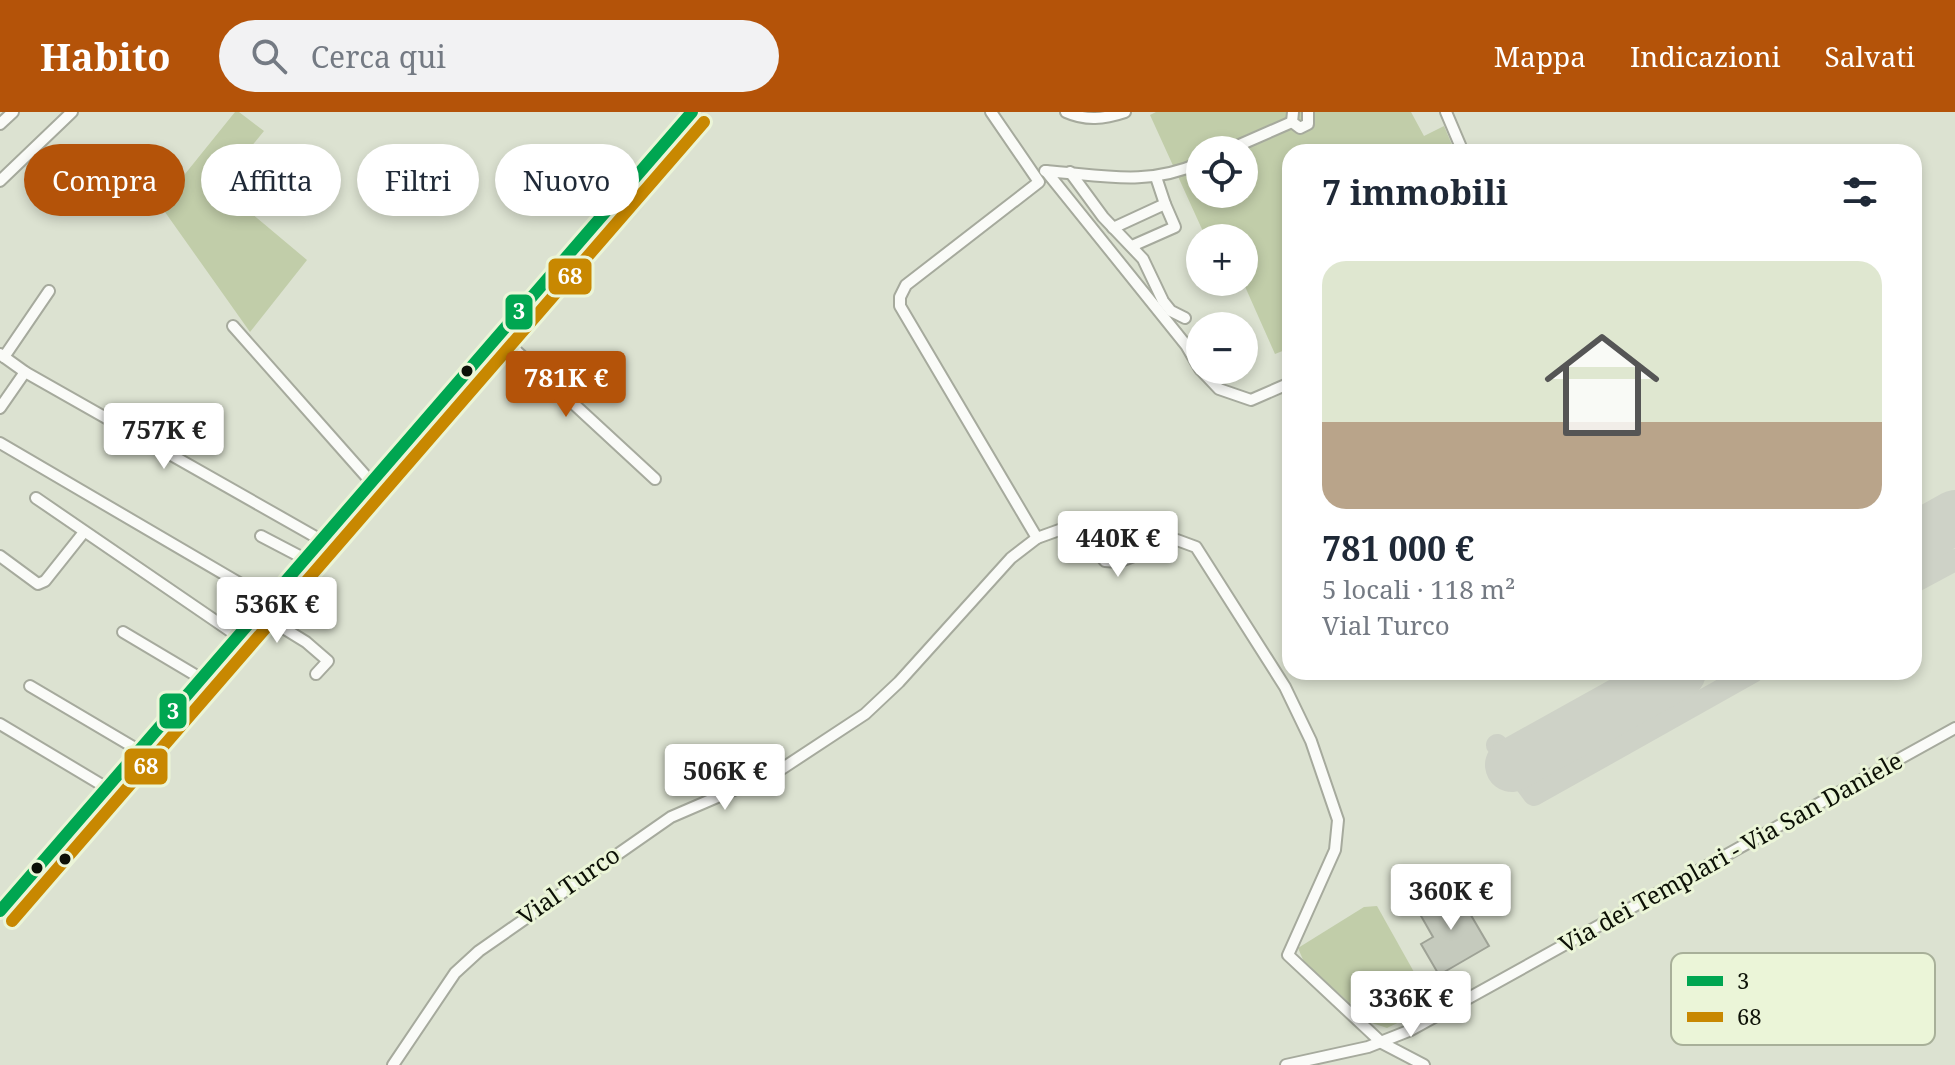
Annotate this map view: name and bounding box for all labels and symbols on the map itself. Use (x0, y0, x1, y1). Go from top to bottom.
line badge: 68 (547, 257, 593, 296)
text: 68 (558, 260, 582, 290)
line badge: 3 (504, 293, 534, 331)
text: 3 (513, 295, 525, 325)
pin: 781K € (501, 351, 631, 419)
unlabelled marker (459, 363, 475, 379)
pin: 757K € (99, 403, 229, 471)
pin: 440K € (1053, 511, 1183, 579)
pin: 536K € (212, 577, 342, 645)
line badge: 3 (158, 692, 188, 730)
text: 3 (167, 695, 179, 725)
street label: Via dei Templari - Via San Daniele (1553, 743, 1908, 960)
pin: 506K € (660, 744, 790, 812)
line badge: 68 (123, 747, 169, 786)
text: 68 (134, 750, 158, 780)
street label: Vial Turco (510, 837, 626, 932)
unlabelled marker (57, 851, 73, 867)
unlabelled marker (29, 860, 45, 876)
pin: 360K € (1386, 864, 1516, 932)
legend (1671, 953, 1935, 1045)
text: 3 (1737, 965, 1749, 995)
pin: 336K € (1346, 971, 1476, 1039)
text: 68 (1737, 1001, 1762, 1031)

